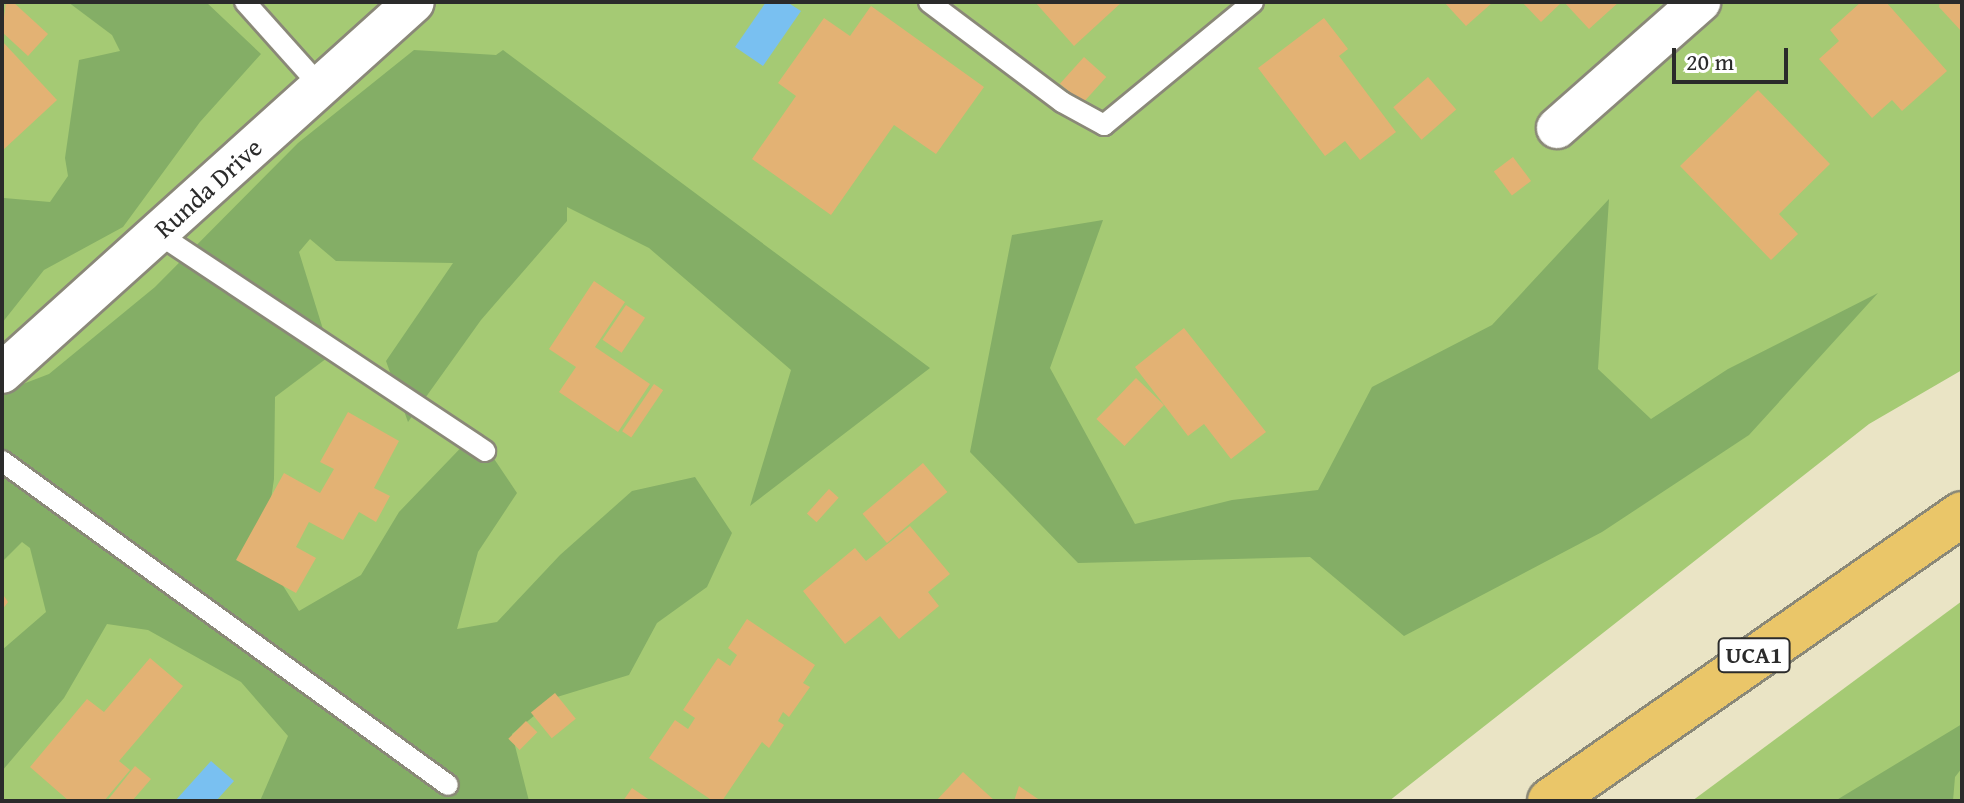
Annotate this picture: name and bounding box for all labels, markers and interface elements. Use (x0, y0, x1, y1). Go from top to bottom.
scale bar (1676, 32, 1792, 82)
text: 20 m (1686, 44, 1734, 79)
street label: Runda Drive (148, 132, 268, 244)
road number: UCA1 (1716, 635, 1792, 675)

